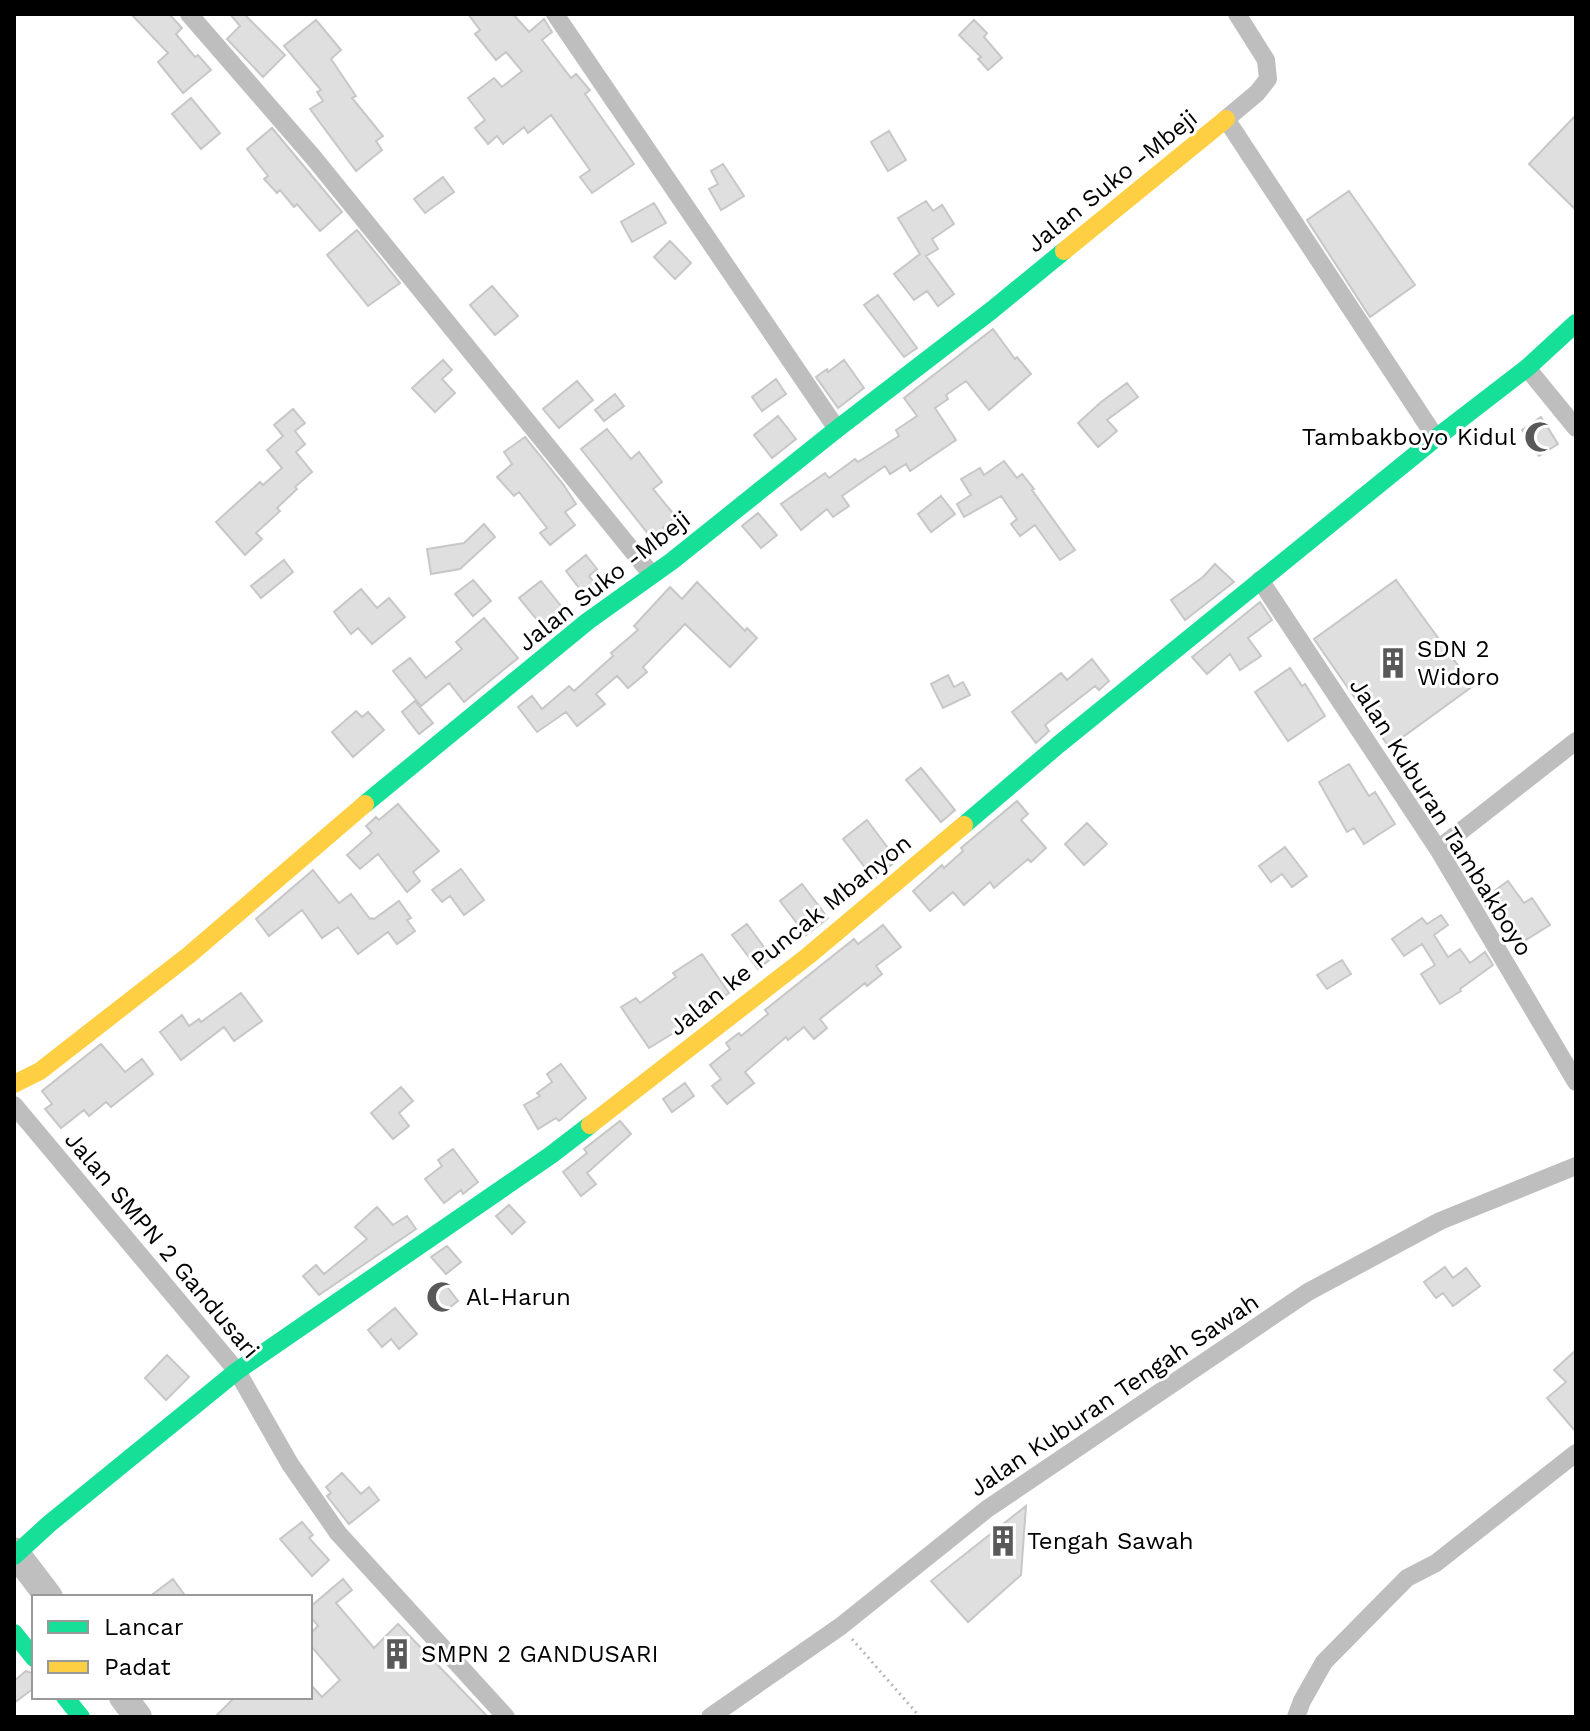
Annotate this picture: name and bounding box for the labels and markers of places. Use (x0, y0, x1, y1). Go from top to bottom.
mosque icon: Tambakboyo Kidul (1523, 420, 1557, 454)
place label: Tambakboyo Kidul (1302, 423, 1517, 451)
place label: SDN 2 Widoro (1417, 635, 1500, 691)
building icon: SDN 2 Widoro (1376, 646, 1410, 680)
mosque icon: Al-Harun (425, 1280, 459, 1314)
place label: Al-Harun (466, 1283, 571, 1311)
building icon: Tengah Sawah (986, 1524, 1020, 1558)
place label: Tengah Sawah (1027, 1527, 1194, 1555)
building icon: SMPN 2 GANDUSARI (380, 1637, 414, 1671)
place label: SMPN 2 GANDUSARI (421, 1640, 659, 1668)

